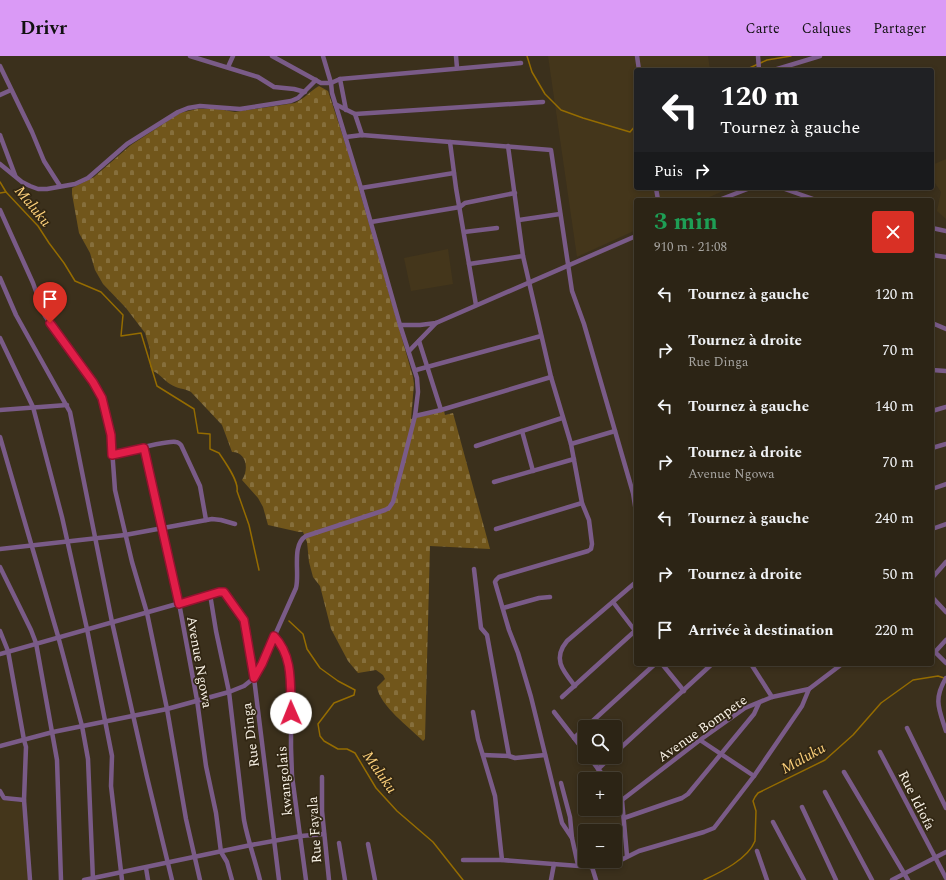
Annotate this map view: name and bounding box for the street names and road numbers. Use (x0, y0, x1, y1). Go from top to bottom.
street label: Avenue Ngowa (181, 614, 218, 710)
street label: Avenue Bompete (653, 690, 752, 767)
street label: Rue Dinga (236, 701, 265, 768)
street label: kwangolais (271, 745, 298, 817)
street label: Rue Idiofa (893, 767, 941, 834)
street label: Rue Fayala (302, 796, 327, 864)

